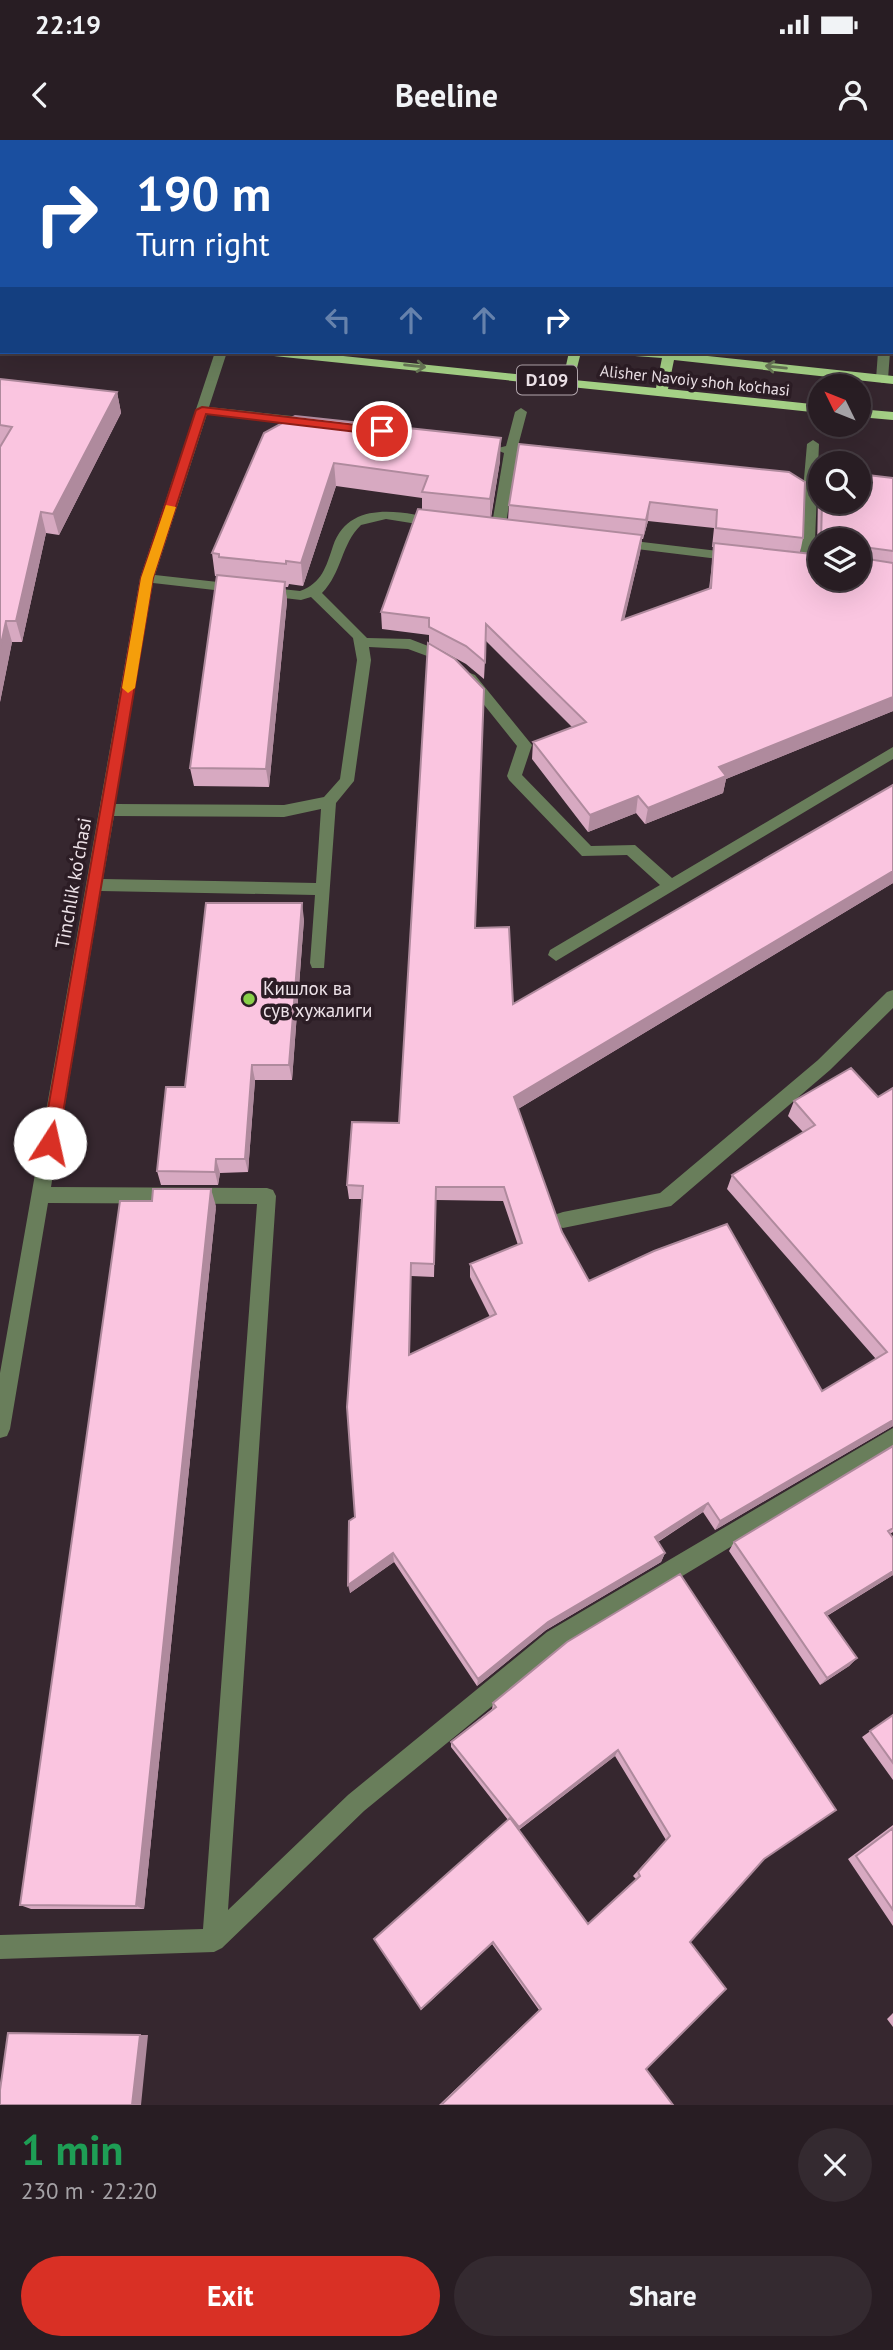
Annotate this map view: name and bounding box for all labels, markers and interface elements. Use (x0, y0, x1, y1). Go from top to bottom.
text: 22:19 (35, 8, 101, 41)
text: Beeline (395, 74, 498, 116)
icon: back (21, 76, 59, 114)
icon: person (834, 76, 872, 114)
text: 190 m (136, 161, 271, 225)
icon: right (21, 168, 112, 259)
text: Turn right (136, 223, 270, 265)
icon: left (319, 301, 357, 339)
icon: ahead (392, 301, 430, 339)
icon: ahead (465, 301, 503, 339)
icon: right (538, 301, 576, 339)
one-way arrow (403, 360, 426, 373)
street label: Alisher Navoiy shoh ko'chasi (599, 360, 791, 400)
one-way arrow (766, 361, 788, 374)
road number: D109 (517, 366, 577, 394)
north arrow (808, 374, 872, 438)
map controls (808, 374, 871, 591)
pin (352, 401, 412, 461)
icon: arrive (363, 412, 401, 450)
button: search (808, 451, 871, 514)
button: layers (808, 528, 871, 591)
street label: Tinchlik kо‘chasi (50, 816, 96, 950)
place label: Кишлок ва сув хужалиги (263, 976, 372, 1022)
marker: Кишлок ва сув хужалиги (241, 991, 257, 1007)
position arrow (13, 1106, 87, 1180)
text: 1 min (21, 2122, 123, 2177)
button: close (798, 2128, 872, 2202)
text: 230 m · 22:20 (21, 2176, 157, 2205)
button: Exit (21, 2256, 440, 2336)
button: Share (454, 2256, 872, 2336)

